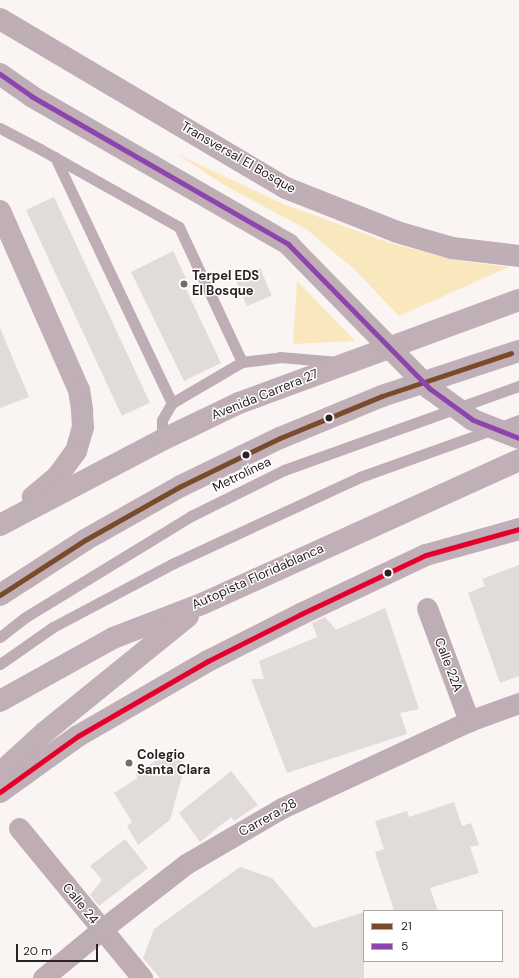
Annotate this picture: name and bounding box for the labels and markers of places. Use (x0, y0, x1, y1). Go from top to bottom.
place label: Terpel EDS El Bosque (192, 269, 259, 300)
marker: Terpel EDS El Bosque (179, 279, 189, 289)
unlabelled marker (324, 413, 334, 423)
unlabelled marker (241, 450, 251, 460)
unlabelled marker (383, 568, 393, 578)
place label: Colegio Santa Clara (137, 748, 210, 779)
marker: Colegio Santa Clara (124, 758, 134, 768)

